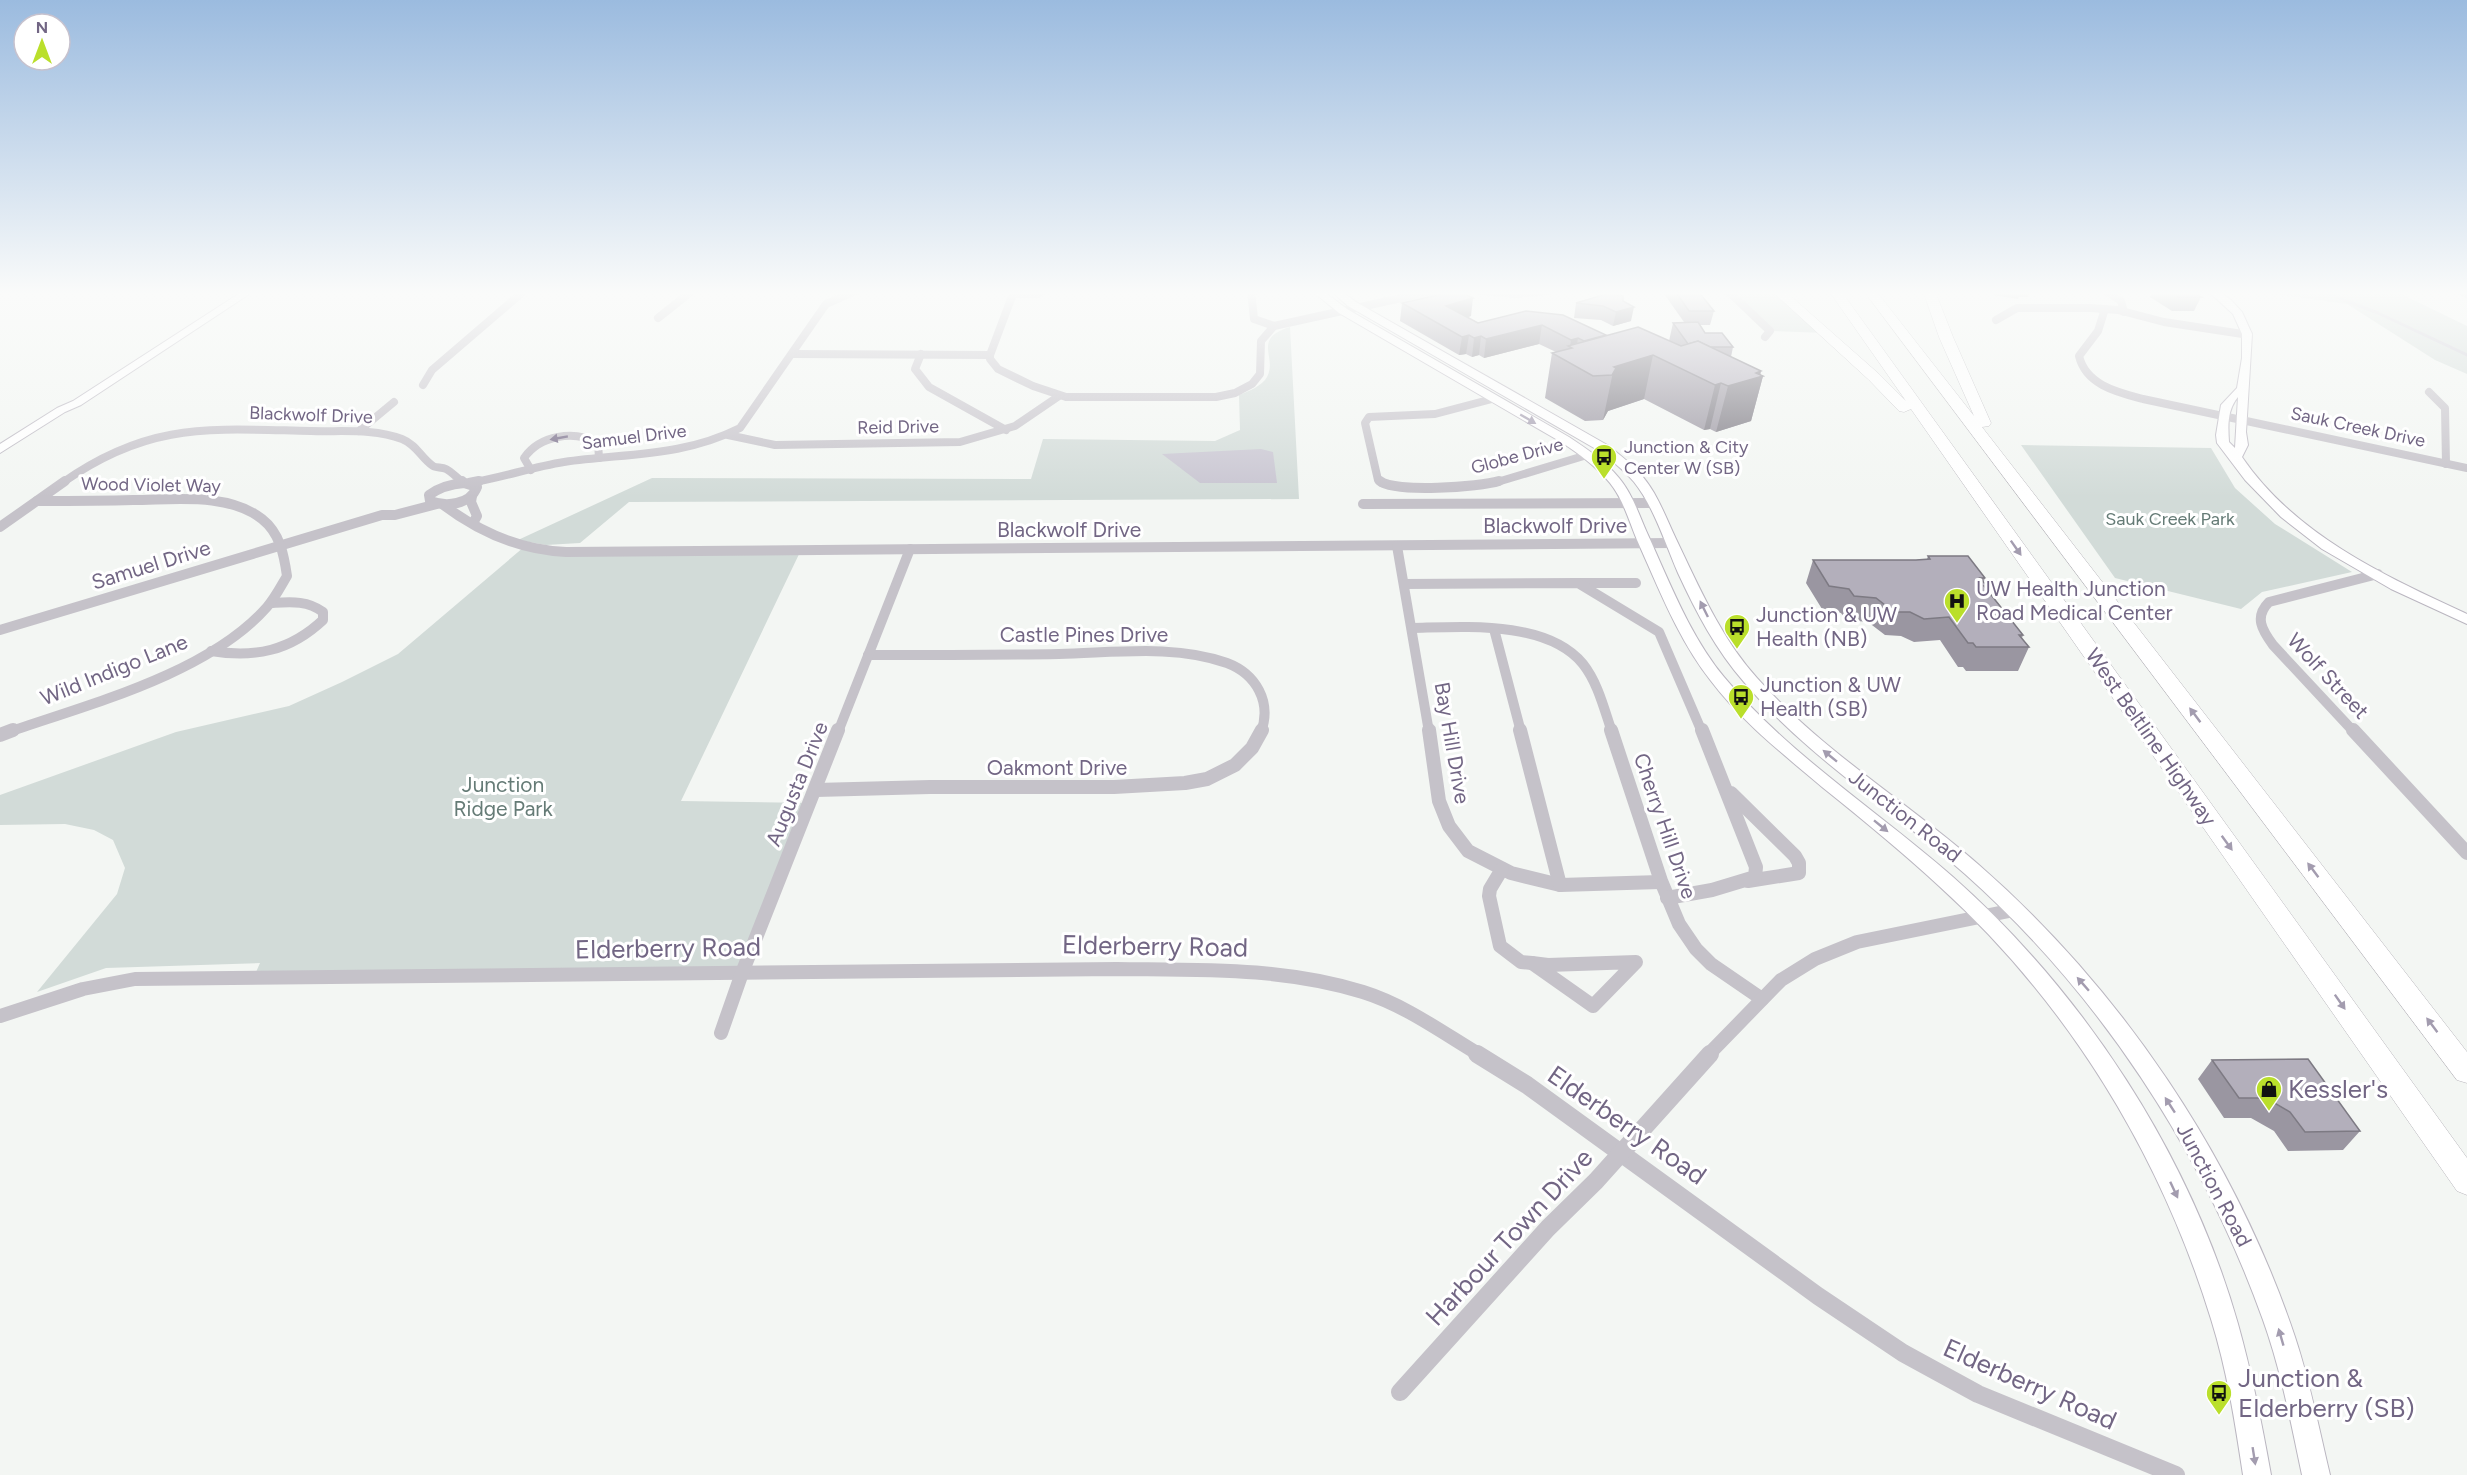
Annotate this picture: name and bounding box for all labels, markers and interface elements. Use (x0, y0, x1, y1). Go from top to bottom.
north arrow (12, 12, 72, 72)
text: N (36, 18, 48, 37)
street label: Blackwolf Drive (249, 402, 373, 428)
street label: Sauk Creek Drive (2289, 402, 2427, 452)
one-way arrow (1520, 414, 1537, 424)
street label: Reid Drive (857, 415, 939, 439)
street label: Samuel Drive (580, 420, 688, 454)
street label: Globe Drive (1468, 433, 1566, 479)
one-way arrow (549, 434, 568, 443)
place label: Junction & City Center W (SB) (1624, 436, 1749, 479)
bus stop icon: Junction & City Center W (SB) (1589, 442, 1619, 480)
street label: Wood Violet Way (81, 473, 222, 497)
park label: Sauk Creek Park (2105, 508, 2235, 530)
street label: Blackwolf Drive (1483, 513, 1627, 538)
street label: Blackwolf Drive (997, 517, 1141, 542)
street label: Samuel Drive (88, 535, 213, 594)
one-way arrow (2010, 539, 2022, 555)
place label: UW Health Junction Road Medical Center (1976, 576, 2173, 625)
hospital icon: UW Health Junction Road Medical Center (1942, 586, 1972, 624)
one-way arrow (1699, 601, 1709, 618)
place label: Junction & UW Health (NB) (1756, 602, 1897, 651)
bus stop icon: Junction & UW Health (NB) (1722, 612, 1752, 650)
street label: Castle Pines Drive (1000, 622, 1168, 647)
street label: Wolf Street (2282, 628, 2374, 724)
street label: Wild Indigo Lane (37, 629, 191, 710)
street label: West Beltline Highway (2081, 643, 2222, 830)
place label: Junction & UW Health (SB) (1760, 672, 1901, 721)
street label: Bay Hill Drive (1429, 680, 1476, 806)
bus stop icon: Junction & UW Health (SB) (1726, 682, 1756, 720)
one-way arrow (2189, 708, 2201, 723)
street label: Augusta Drive (760, 718, 833, 850)
street label: Cherry Hill Drive (1629, 750, 1702, 902)
one-way arrow (1822, 750, 1837, 762)
street label: Oakmont Drive (987, 755, 1127, 780)
street label: Junction Road (1844, 764, 1967, 867)
park label: Junction Ridge Park (453, 772, 553, 821)
one-way arrow (1873, 819, 1888, 831)
one-way arrow (2221, 835, 2233, 851)
one-way arrow (2307, 862, 2320, 878)
street label: Elderberry Road (1062, 928, 1248, 964)
street label: Elderberry Road (575, 930, 761, 966)
one-way arrow (2077, 977, 2090, 992)
one-way arrow (2334, 994, 2346, 1010)
one-way arrow (2425, 1017, 2438, 1033)
street label: Elderberry Road (1542, 1058, 1712, 1192)
place label: Kessler's (2288, 1073, 2388, 1105)
shop icon: Kessler's (2254, 1074, 2284, 1112)
one-way arrow (2164, 1097, 2176, 1113)
street label: Junction Road (2172, 1119, 2257, 1251)
street label: Harbour Town Drive (1419, 1142, 1599, 1332)
one-way arrow (2169, 1182, 2179, 1200)
one-way arrow (2276, 1328, 2285, 1346)
street label: Elderberry Road (1938, 1331, 2122, 1437)
place label: Junction & Elderberry (SB) (2238, 1362, 2415, 1424)
bus stop icon: Junction & Elderberry (SB) (2204, 1378, 2234, 1416)
one-way arrow (2250, 1447, 2259, 1466)

